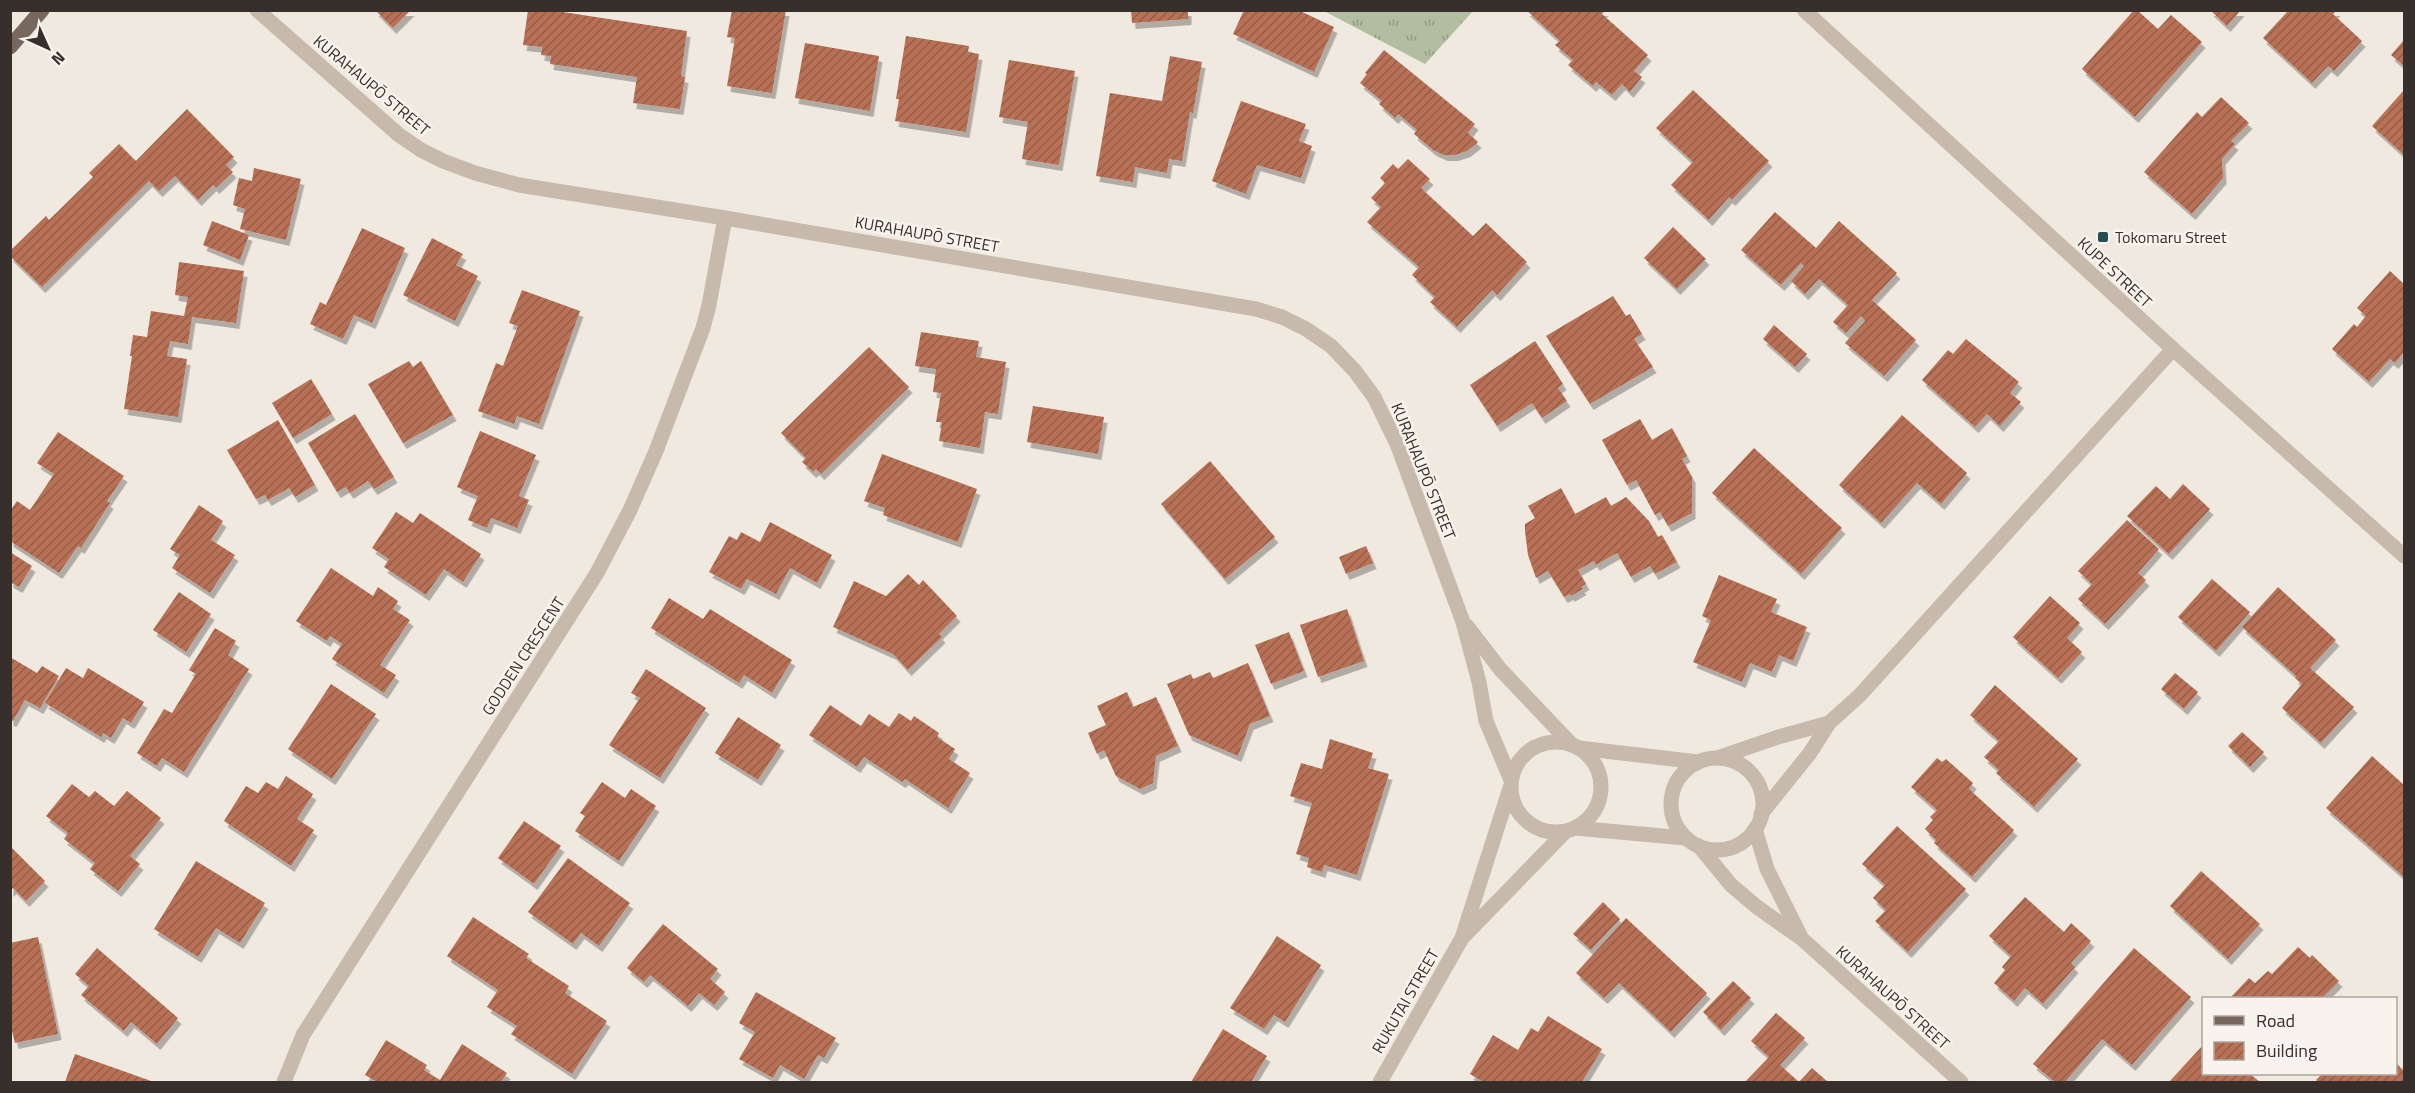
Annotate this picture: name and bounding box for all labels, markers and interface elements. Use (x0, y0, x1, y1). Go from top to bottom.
north arrow (18, 18, 78, 78)
street label: KURAHAUPŌ STREET (308, 29, 436, 141)
text: N (46, 46, 71, 71)
street label: KURAHAUPŌ STREET (853, 210, 1001, 259)
place label: Tokomaru Street (2115, 225, 2227, 249)
marker: Tokomaru Street (2096, 230, 2110, 244)
street label: KUPE STREET (2072, 231, 2158, 313)
street label: KURAHAUPŌ STREET (1386, 399, 1463, 544)
street label: GODDEN CRESCENT (476, 592, 571, 720)
street label: KURAHAUPŌ STREET (1831, 939, 1956, 1055)
street label: RUKUTAI STREET (1365, 944, 1445, 1058)
legend (2202, 997, 2397, 1075)
text: Road (2256, 1007, 2295, 1034)
text: Building (2256, 1037, 2317, 1064)

